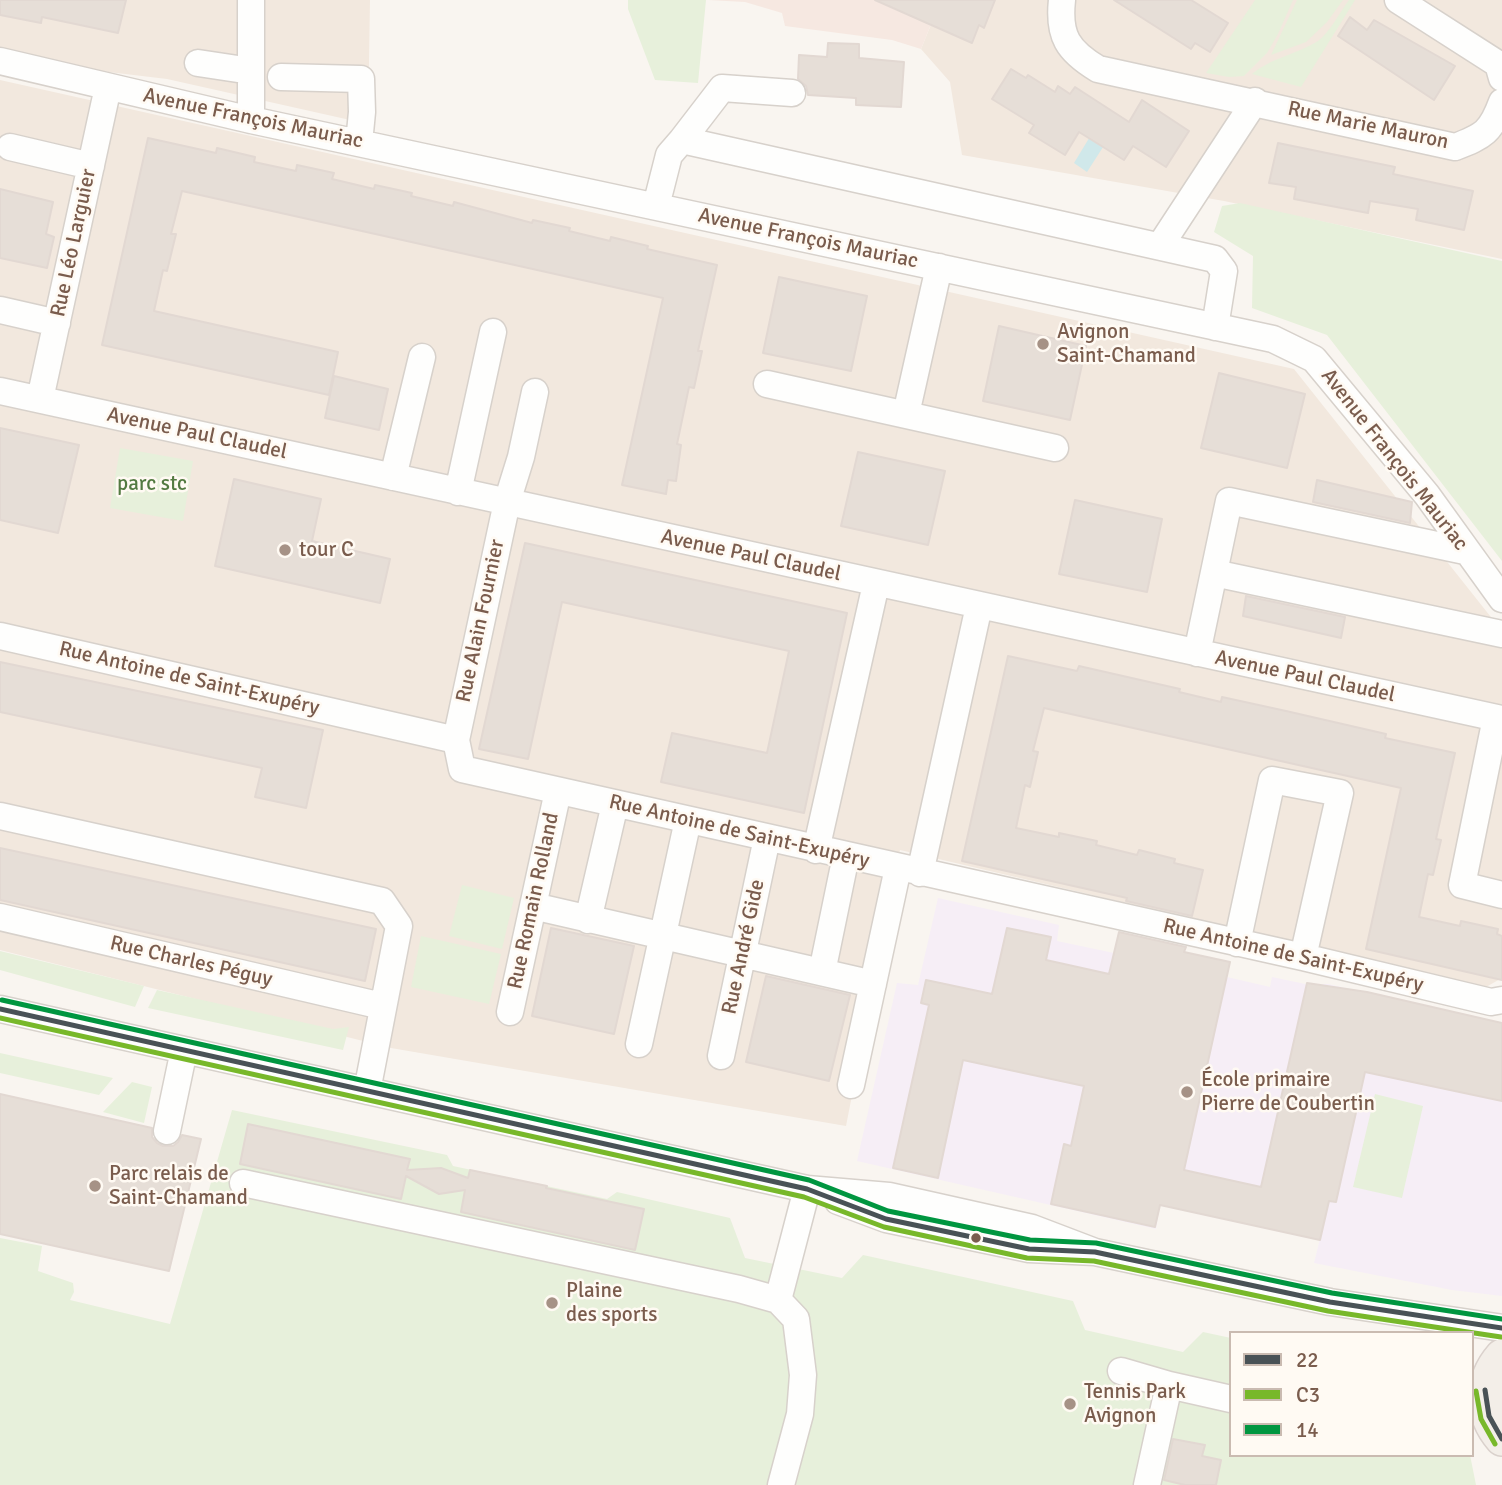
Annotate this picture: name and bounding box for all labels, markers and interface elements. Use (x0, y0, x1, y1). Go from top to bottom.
street label: Avenue François Mauriac (141, 83, 365, 155)
street label: Rue Marie Mauron (1285, 97, 1451, 155)
street label: Rue Léo Larguier (46, 167, 102, 319)
street label: Avenue François Mauriac (696, 203, 920, 275)
place label: Avignon Saint-Chamand (1057, 319, 1196, 369)
marker: Avignon Saint-Chamand (1035, 336, 1051, 352)
street label: Avenue François Mauriac (1315, 364, 1473, 556)
street label: Avenue Paul Claudel (105, 403, 289, 465)
park label: parc stc (117, 471, 187, 497)
street label: Avenue Paul Claudel (659, 525, 843, 587)
place label: tour C (299, 537, 354, 563)
street label: Rue Alain Fournier (451, 537, 511, 705)
marker: tour C (277, 542, 293, 558)
street label: Rue Antoine de Saint-Exupéry (56, 637, 322, 721)
street label: Avenue Paul Claudel (1213, 646, 1397, 708)
street label: Rue Antoine de Saint-Exupéry (606, 790, 872, 874)
street label: Rue Romain Rolland (503, 810, 565, 992)
street label: Rue André Gide (717, 877, 771, 1017)
street label: Rue Antoine de Saint-Exupéry (1160, 914, 1426, 998)
street label: Rue Charles Péguy (107, 931, 275, 993)
place label: École primaire Pierre de Coubertin (1201, 1067, 1375, 1117)
marker: École primaire Pierre de Coubertin (1179, 1084, 1195, 1100)
place label: Parc relais de Saint-Chamand (109, 1161, 248, 1211)
marker: Parc relais de Saint-Chamand (87, 1178, 103, 1194)
unlabelled marker (969, 1231, 983, 1245)
place label: Plaine des sports (566, 1278, 657, 1328)
marker: Plaine des sports (544, 1295, 560, 1311)
legend (1229, 1331, 1474, 1457)
text: 22 (1296, 1347, 1319, 1373)
place label: Tennis Park Avignon (1084, 1379, 1186, 1429)
text: C3 (1296, 1382, 1320, 1408)
marker: Tennis Park Avignon (1062, 1396, 1078, 1412)
text: 14 (1296, 1417, 1319, 1443)

